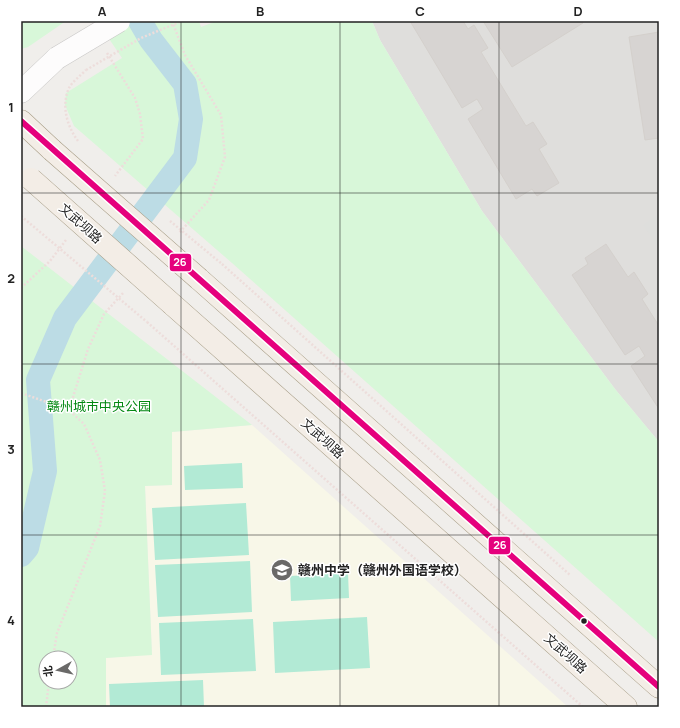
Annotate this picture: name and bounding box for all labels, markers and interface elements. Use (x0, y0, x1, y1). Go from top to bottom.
text: A (98, 2, 107, 20)
text: B (256, 2, 264, 20)
text: C (415, 2, 425, 20)
text: D (573, 2, 583, 20)
text: 1 (8, 98, 14, 116)
street label: 文武坝路 (56, 199, 106, 247)
line badge: 26 (169, 253, 192, 272)
text: 26 (173, 254, 187, 269)
text: 2 (7, 269, 15, 287)
park label: 赣州城市中央公园 (47, 397, 151, 415)
street label: 文武坝路 (298, 414, 348, 462)
text: 3 (7, 440, 15, 458)
line badge: 26 (488, 536, 511, 555)
text: 26 (493, 537, 507, 552)
school or university icon: 赣州中学（赣州外国语学校） (269, 557, 295, 583)
place label: 赣州中学（赣州外国语学校） (298, 561, 467, 579)
text: 4 (7, 611, 15, 629)
unlabelled marker (579, 616, 589, 626)
street label: 文武坝路 (541, 629, 591, 677)
north arrow (38, 650, 78, 690)
text: 北 (39, 665, 56, 678)

